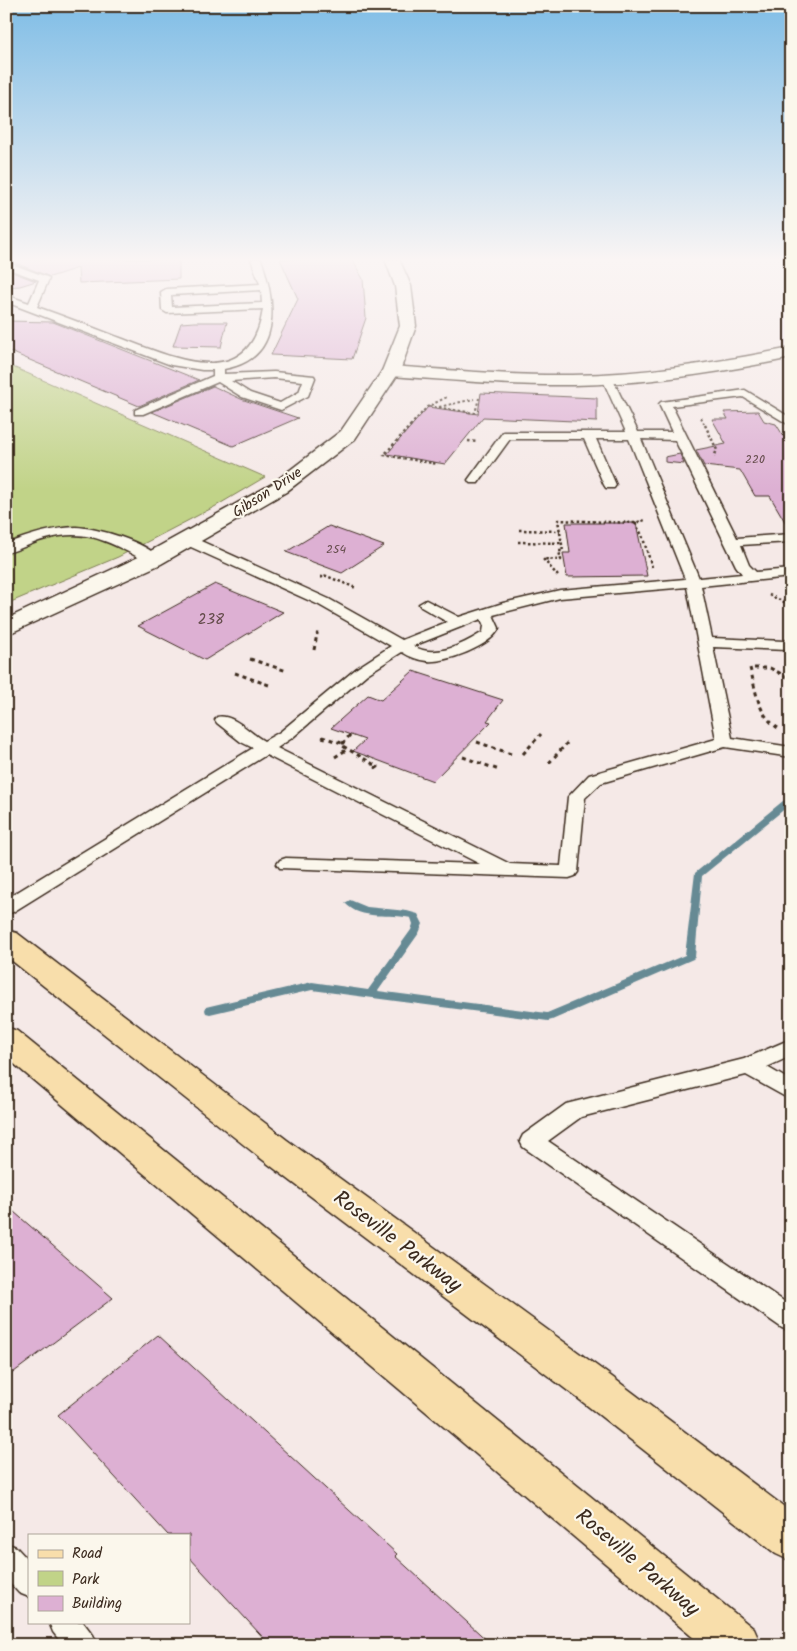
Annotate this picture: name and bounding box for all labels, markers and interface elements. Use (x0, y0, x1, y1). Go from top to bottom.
house number: 220 (745, 450, 765, 469)
street label: Gibson Drive (228, 461, 307, 524)
house number: 254 (326, 540, 346, 559)
house number: 238 (198, 608, 225, 632)
street label: Roseville Parkway (326, 1183, 469, 1302)
street label: Roseville Parkway (567, 1501, 707, 1625)
legend (28, 1534, 190, 1624)
text: Road (72, 1542, 103, 1566)
text: Park (72, 1568, 100, 1592)
text: Building (72, 1592, 122, 1616)

